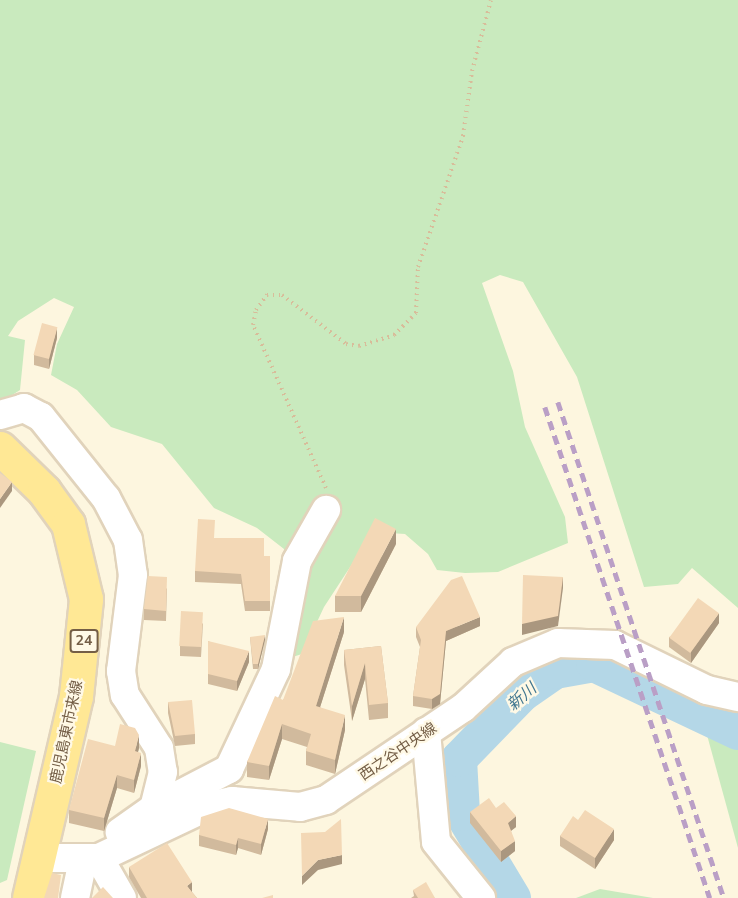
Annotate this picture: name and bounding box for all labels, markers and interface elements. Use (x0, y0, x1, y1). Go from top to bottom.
road number: 24 (69, 630, 99, 652)
street label: 鹿児島東市来線 (47, 679, 87, 785)
water label: 新川 (504, 679, 540, 715)
street label: 西之谷中央線 (356, 719, 440, 785)

